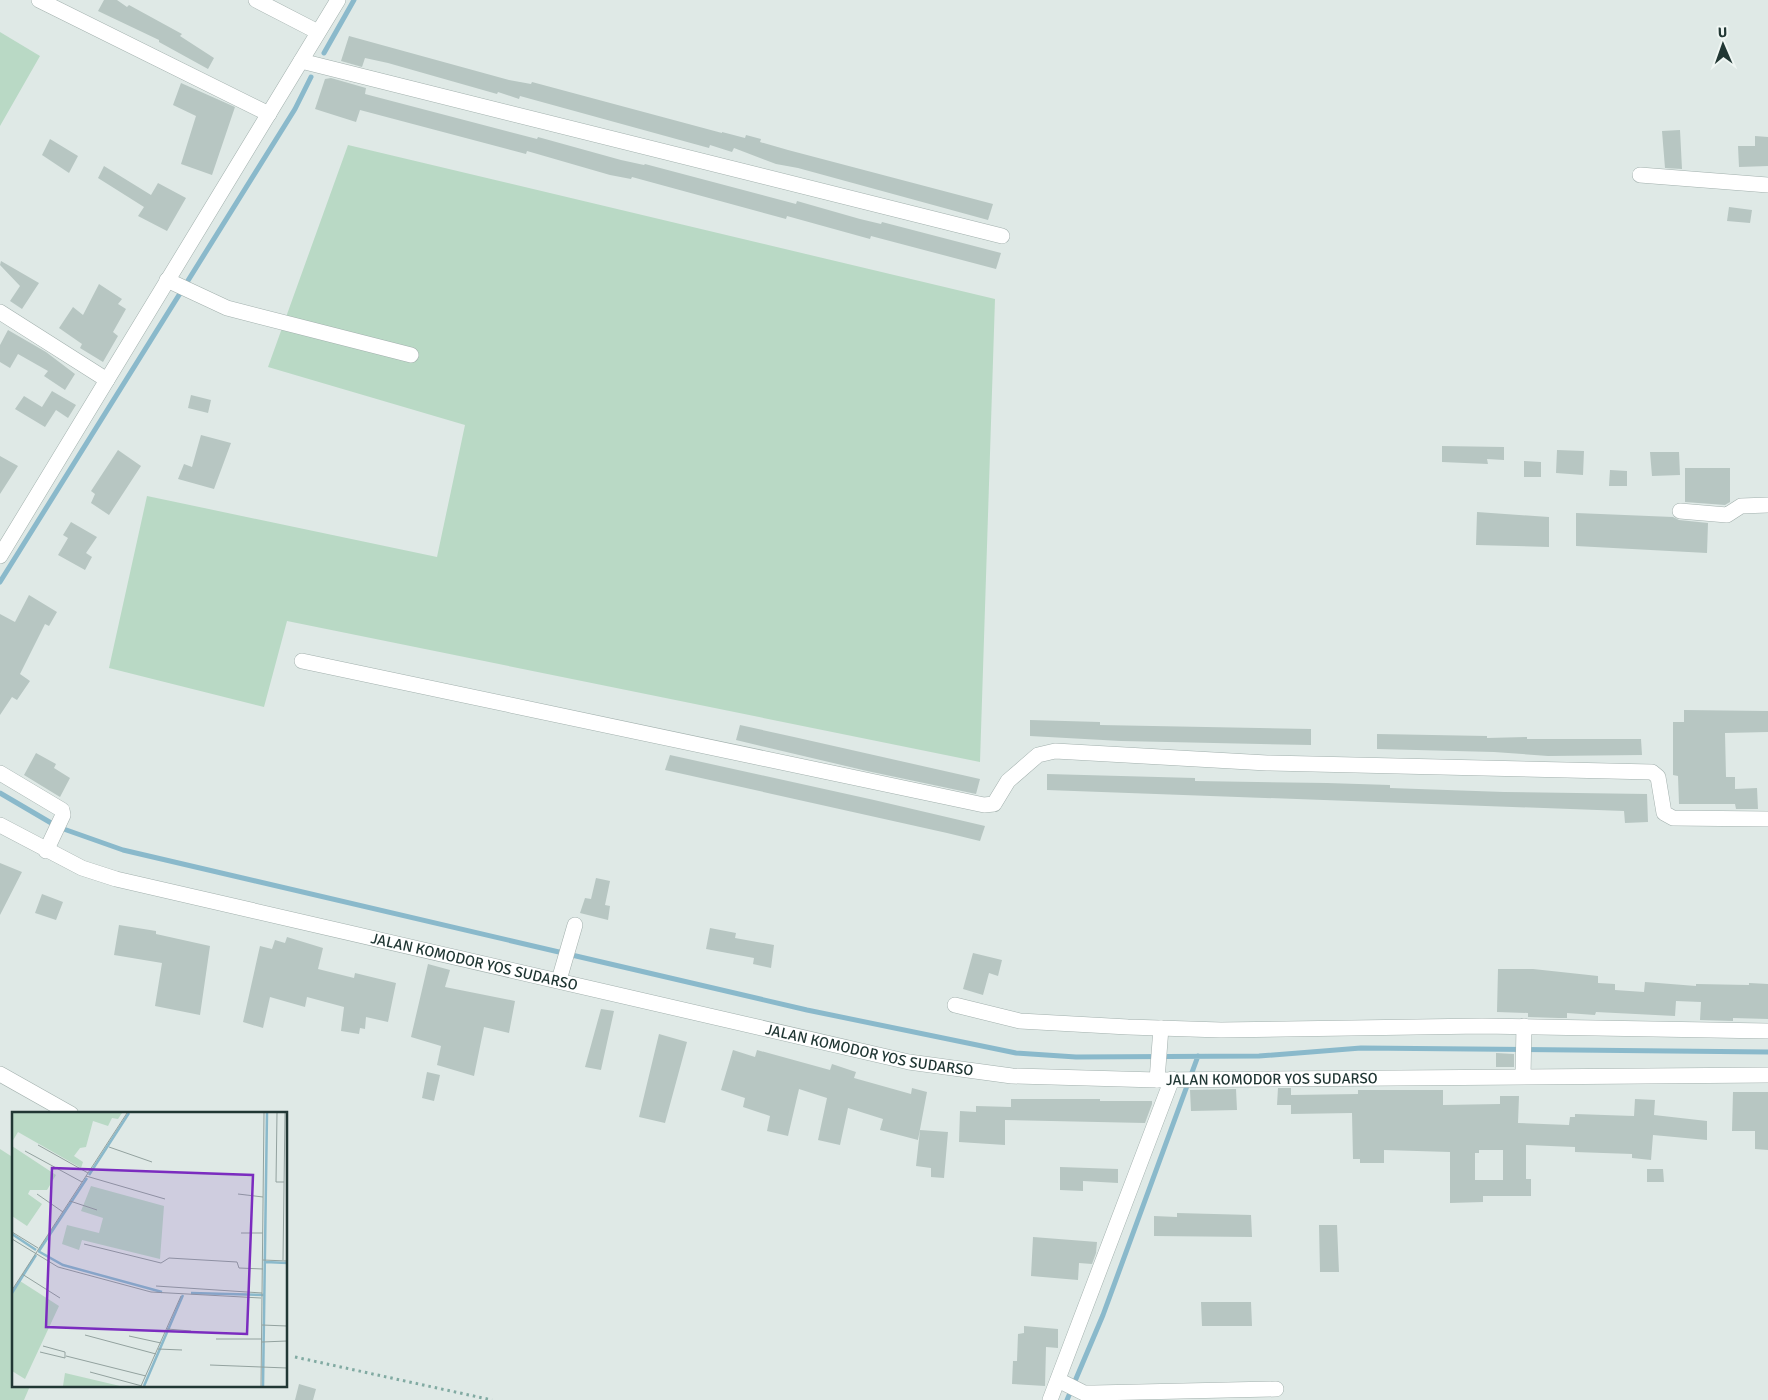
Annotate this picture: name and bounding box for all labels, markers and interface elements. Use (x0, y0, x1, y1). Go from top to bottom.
north arrow (1698, 20, 1748, 70)
text: U (1718, 24, 1728, 41)
street label: JALAN KOMODOR YOS SUDARSO (369, 929, 580, 994)
street label: JALAN KOMODOR YOS SUDARSO (764, 1020, 974, 1080)
street label: JALAN KOMODOR YOS SUDARSO (1166, 1069, 1378, 1089)
inset map (12, 1112, 288, 1388)

